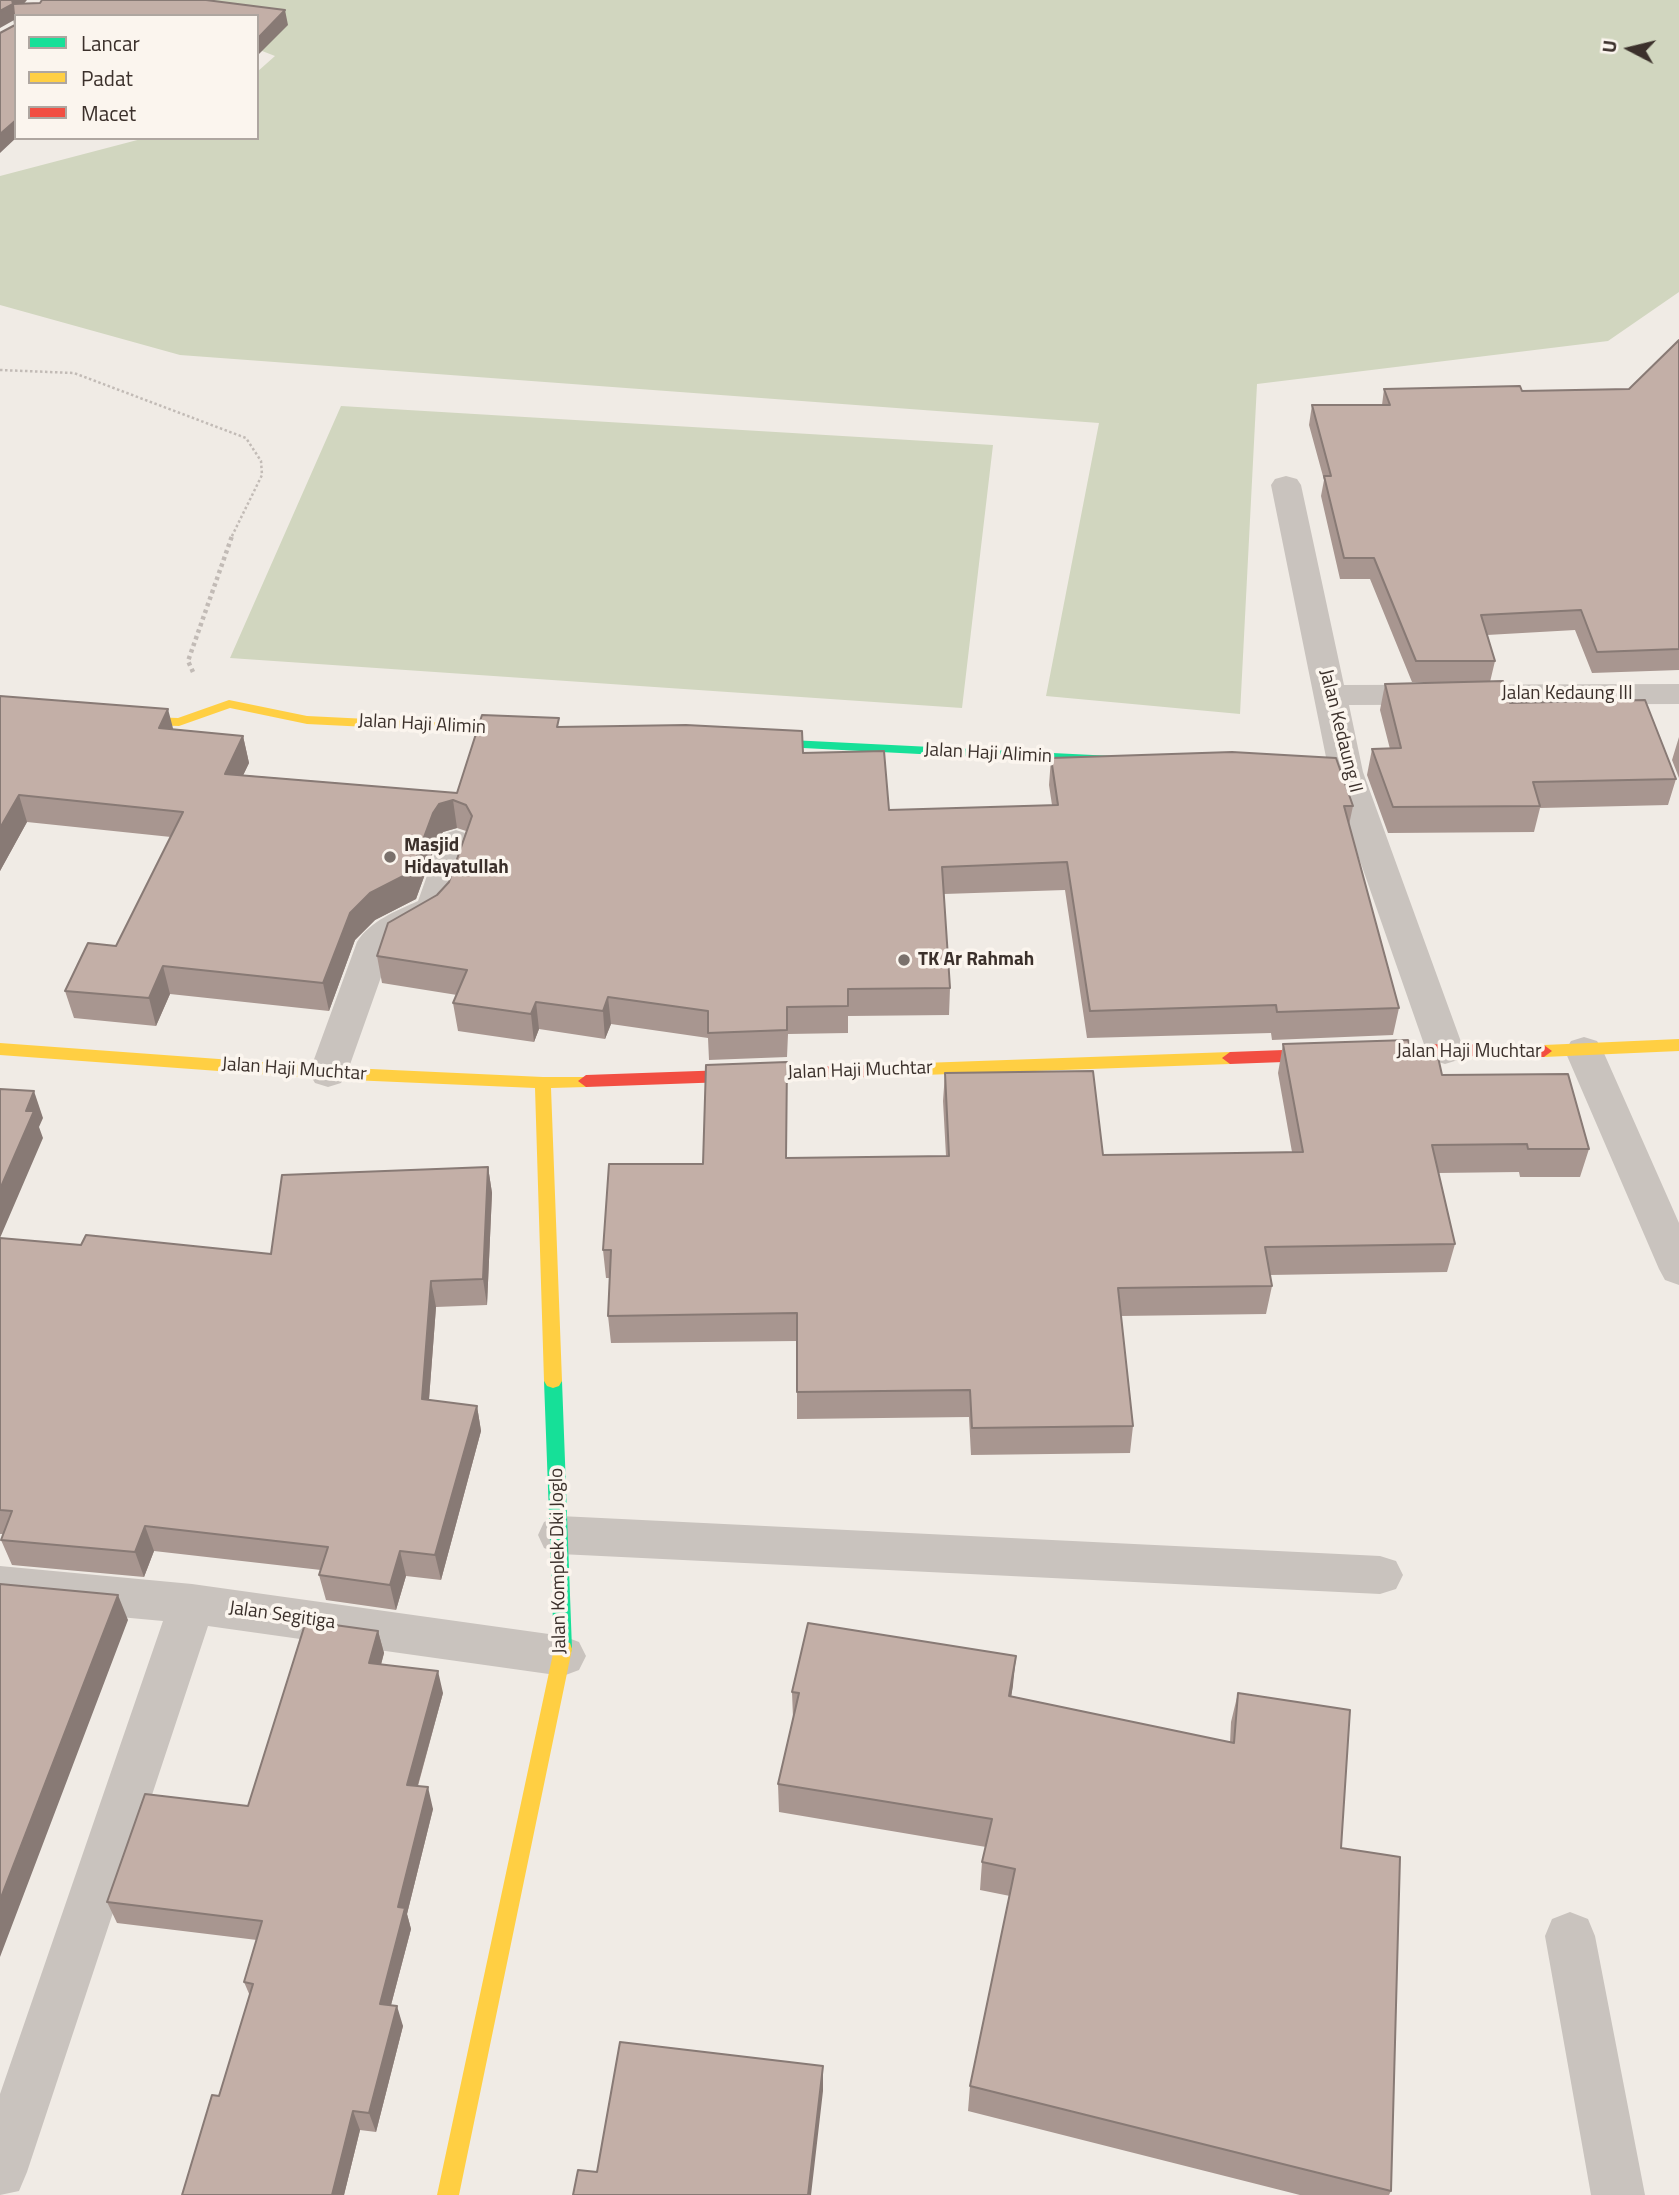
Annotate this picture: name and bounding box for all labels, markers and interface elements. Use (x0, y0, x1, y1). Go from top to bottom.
legend (14, 14, 259, 140)
north arrow (1595, 14, 1665, 84)
text: Lancar (81, 27, 140, 59)
text: U (1594, 38, 1624, 54)
text: Padat (81, 62, 133, 94)
text: Macet (81, 97, 136, 129)
street label: Jalan Kedaung II (1314, 667, 1366, 795)
street label: Jalan Kedaung III (1501, 683, 1633, 705)
street label: Jalan Haji Alimin (357, 710, 487, 740)
street label: Jalan Haji Alimin (923, 739, 1053, 769)
place label: Masjid Hidayatullah (404, 835, 509, 879)
marker: Masjid Hidayatullah (382, 849, 398, 865)
place label: TK Ar Rahmah (918, 949, 1034, 971)
marker: TK Ar Rahmah (896, 952, 912, 968)
street label: Jalan Haji Muchtar (1396, 1041, 1542, 1063)
street label: Jalan Haji Muchtar (221, 1054, 367, 1086)
street label: Jalan Haji Muchtar (787, 1057, 933, 1085)
street label: Jalan Komplek Dki Joglo (546, 1468, 572, 1654)
street label: Jalan Segitiga (227, 1597, 337, 1635)

